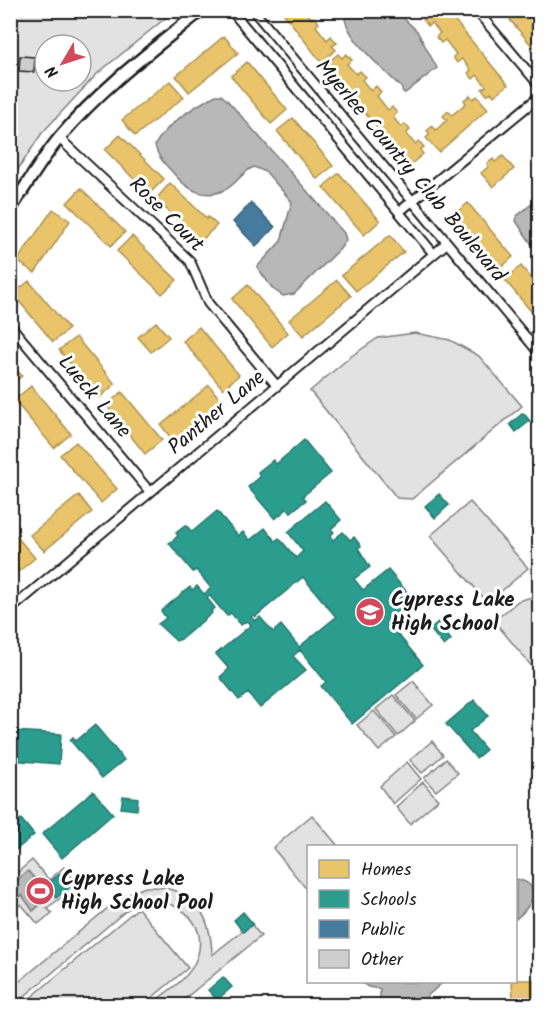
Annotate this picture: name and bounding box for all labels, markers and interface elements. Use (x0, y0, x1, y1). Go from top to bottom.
north arrow (33, 33, 93, 93)
street label: Myerlee Country Club Boulevard (306, 52, 514, 290)
text: N (40, 60, 65, 83)
street label: Rose Court (120, 169, 212, 261)
street label: Lueck Lane (49, 348, 139, 447)
street label: Panther Lane (161, 362, 273, 464)
place label: Cypress Lake High School (391, 584, 515, 641)
school or university icon: Cypress Lake High School (354, 596, 386, 628)
legend (307, 845, 517, 983)
text: Homes (361, 856, 412, 885)
place label: Cypress Lake High School Pool (61, 863, 213, 920)
sports icon: Cypress Lake High School Pool (24, 875, 56, 907)
text: Schools (361, 886, 417, 915)
text: Public (361, 916, 406, 945)
text: Other (361, 946, 404, 975)

